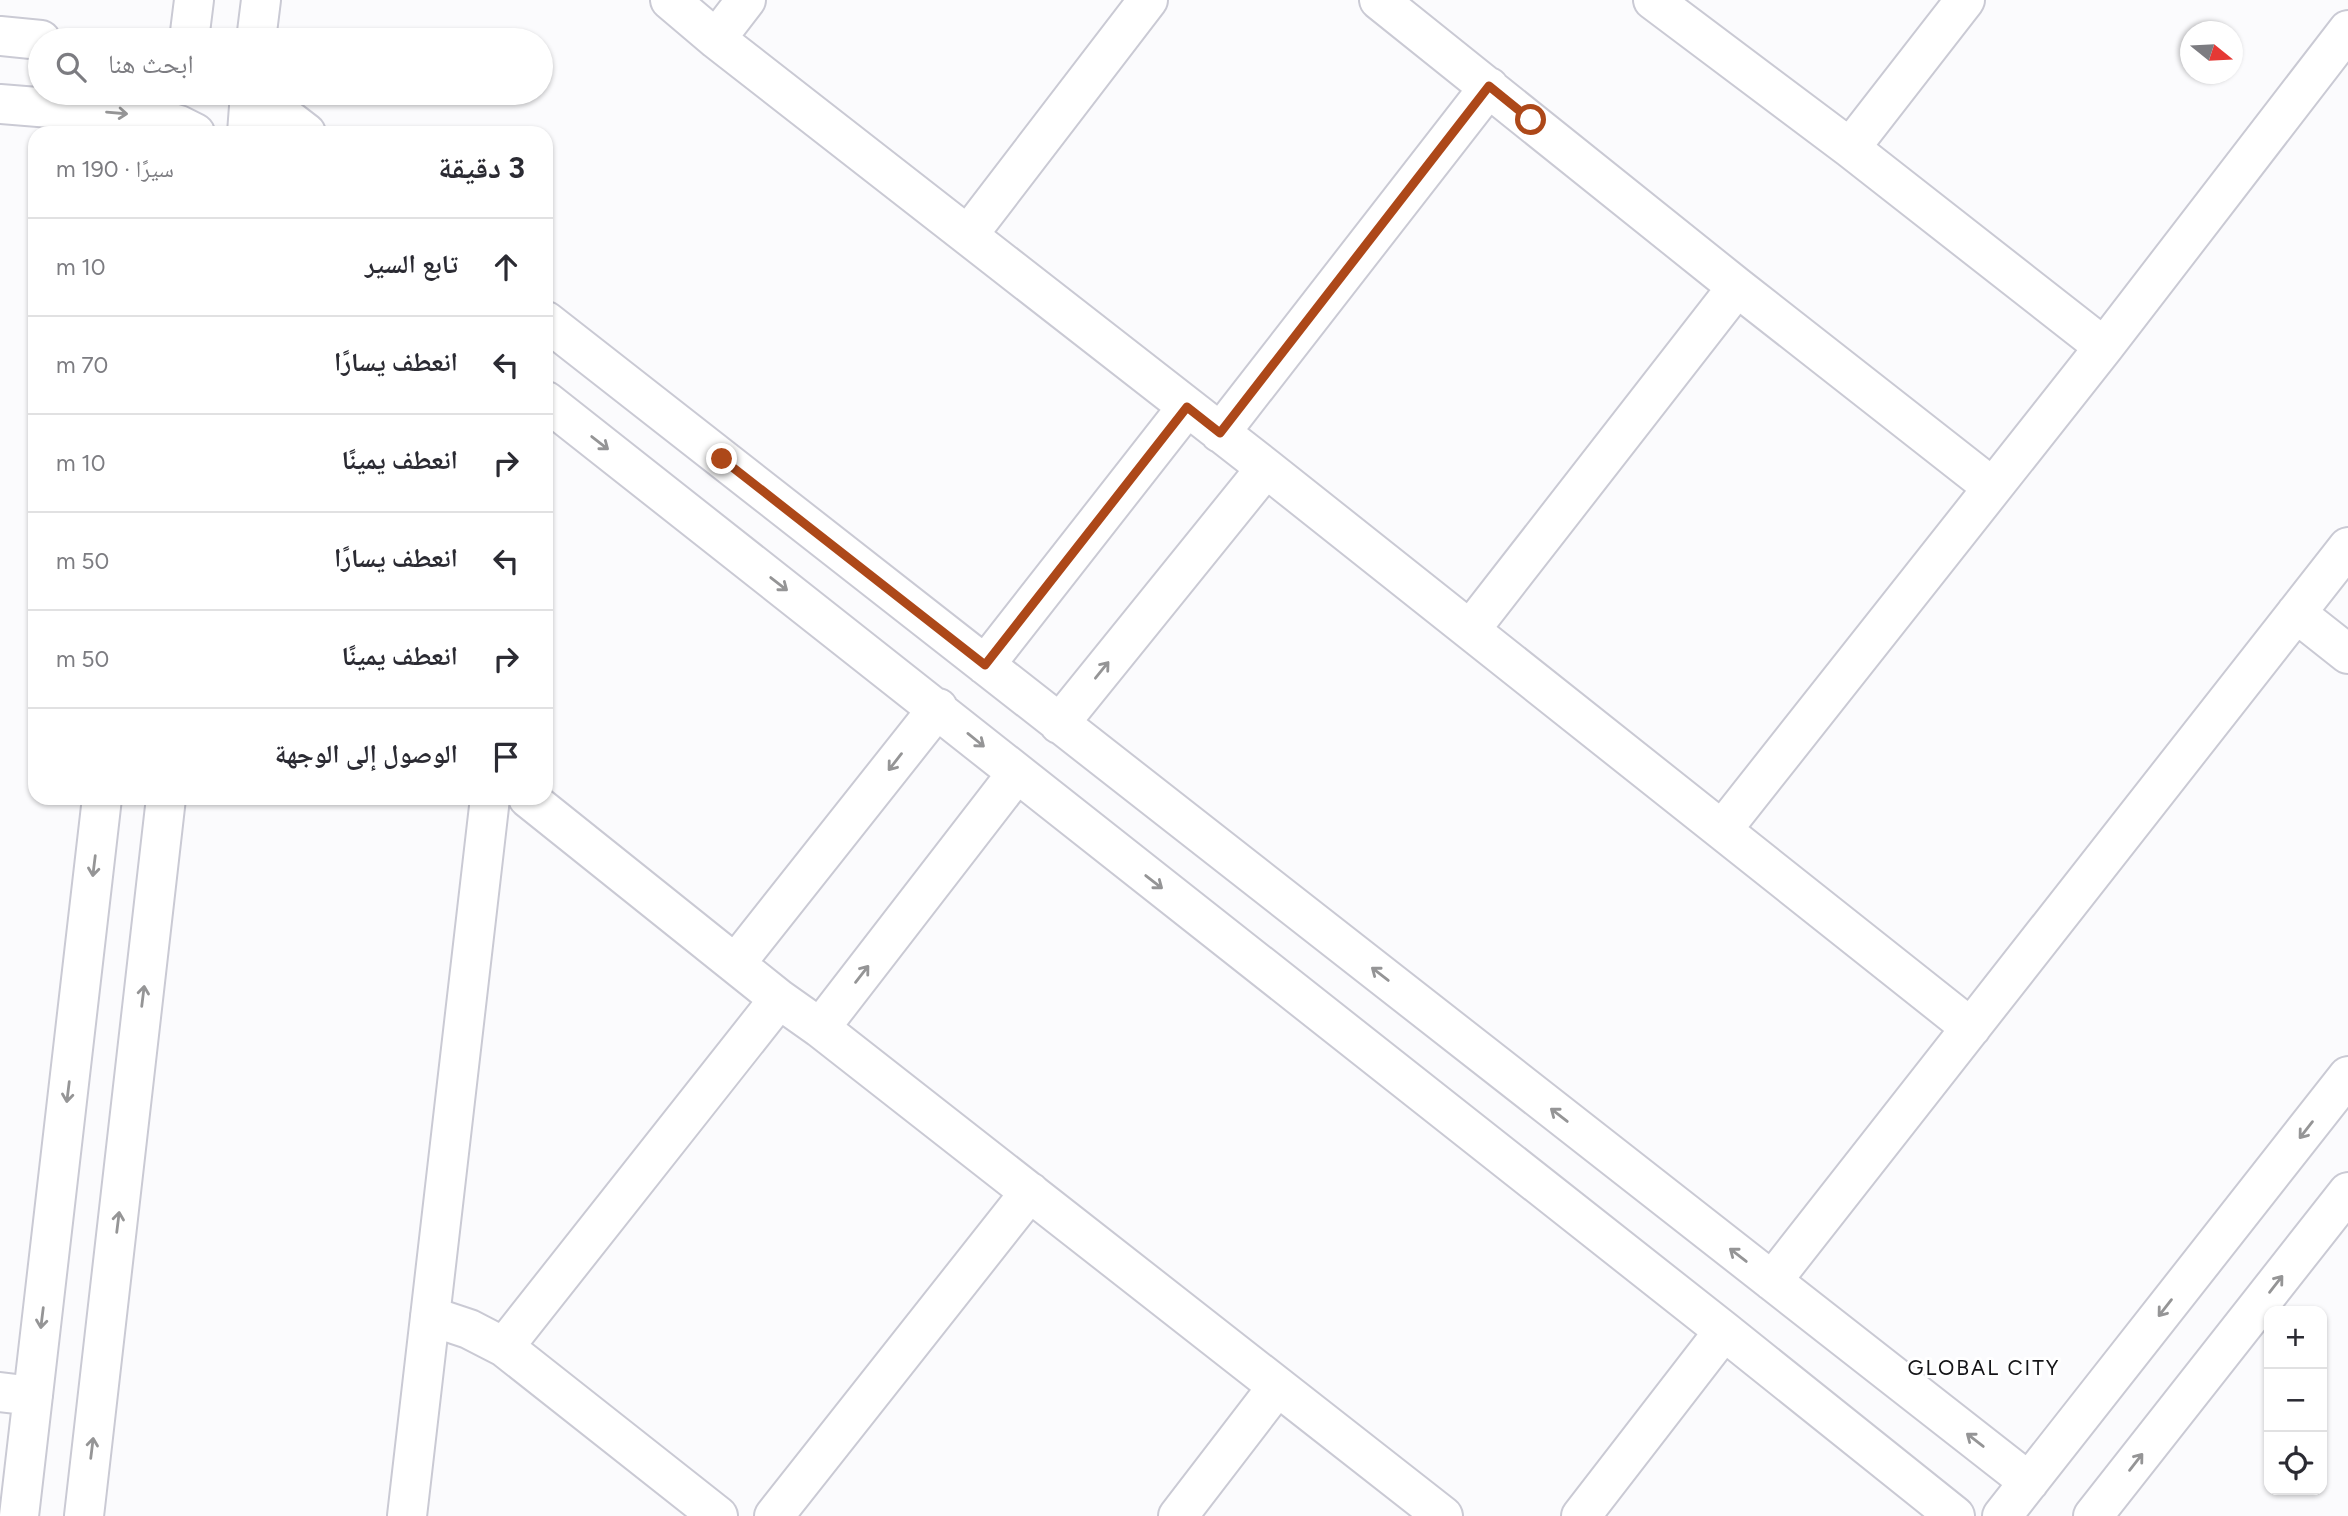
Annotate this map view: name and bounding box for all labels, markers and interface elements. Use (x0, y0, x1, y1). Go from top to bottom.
north arrow (2180, 21, 2243, 84)
search box (28, 28, 553, 105)
icon: search (52, 48, 90, 86)
text: ابحث هنا (108, 48, 194, 80)
route start (1515, 104, 1546, 135)
one-way arrow (105, 107, 128, 120)
text: 3 دقيقة (438, 149, 525, 186)
text: سيرًا · 190 m (56, 155, 174, 183)
text: تابع السير (365, 248, 458, 280)
icon: ahead (487, 248, 525, 286)
text: 10 m (56, 253, 106, 281)
text: انعطف يسارًا (334, 346, 458, 378)
icon: left (487, 346, 525, 384)
text: 70 m (56, 351, 108, 379)
one-way arrow (590, 436, 608, 451)
route end (706, 443, 737, 474)
text: انعطف يمينًا (342, 444, 458, 476)
icon: right (487, 444, 525, 482)
text: 10 m (56, 449, 106, 477)
text: انعطف يسارًا (334, 542, 458, 574)
icon: left (487, 542, 525, 580)
text: 50 m (56, 547, 109, 575)
one-way arrow (769, 576, 787, 591)
text: انعطف يمينًا (342, 640, 458, 672)
icon: right (487, 640, 525, 678)
text: 50 m (56, 645, 109, 673)
one-way arrow (1095, 662, 1110, 680)
one-way arrow (967, 732, 985, 748)
text: الوصول إلى الوجهة (275, 738, 458, 770)
icon: arrive (487, 738, 525, 776)
one-way arrow (888, 752, 903, 771)
one-way arrow (87, 854, 100, 877)
one-way arrow (1145, 874, 1163, 889)
one-way arrow (854, 965, 869, 984)
one-way arrow (1371, 967, 1389, 982)
one-way arrow (137, 985, 150, 1008)
one-way arrow (61, 1080, 74, 1103)
one-way arrow (1550, 1107, 1568, 1122)
one-way arrow (2298, 1120, 2313, 1138)
one-way arrow (111, 1211, 124, 1234)
one-way arrow (1729, 1247, 1748, 1262)
one-way arrow (2269, 1275, 2284, 1293)
one-way arrow (2158, 1299, 2173, 1317)
one-way arrow (35, 1306, 48, 1329)
map controls (2264, 1306, 2327, 1495)
button: + (2264, 1306, 2327, 1369)
district label: GLOBAL CITY (1907, 1355, 2061, 1380)
button: − (2264, 1369, 2327, 1432)
button: locate (2264, 1432, 2327, 1495)
one-way arrow (1966, 1433, 1984, 1448)
one-way arrow (85, 1437, 98, 1460)
one-way arrow (2128, 1454, 2143, 1472)

